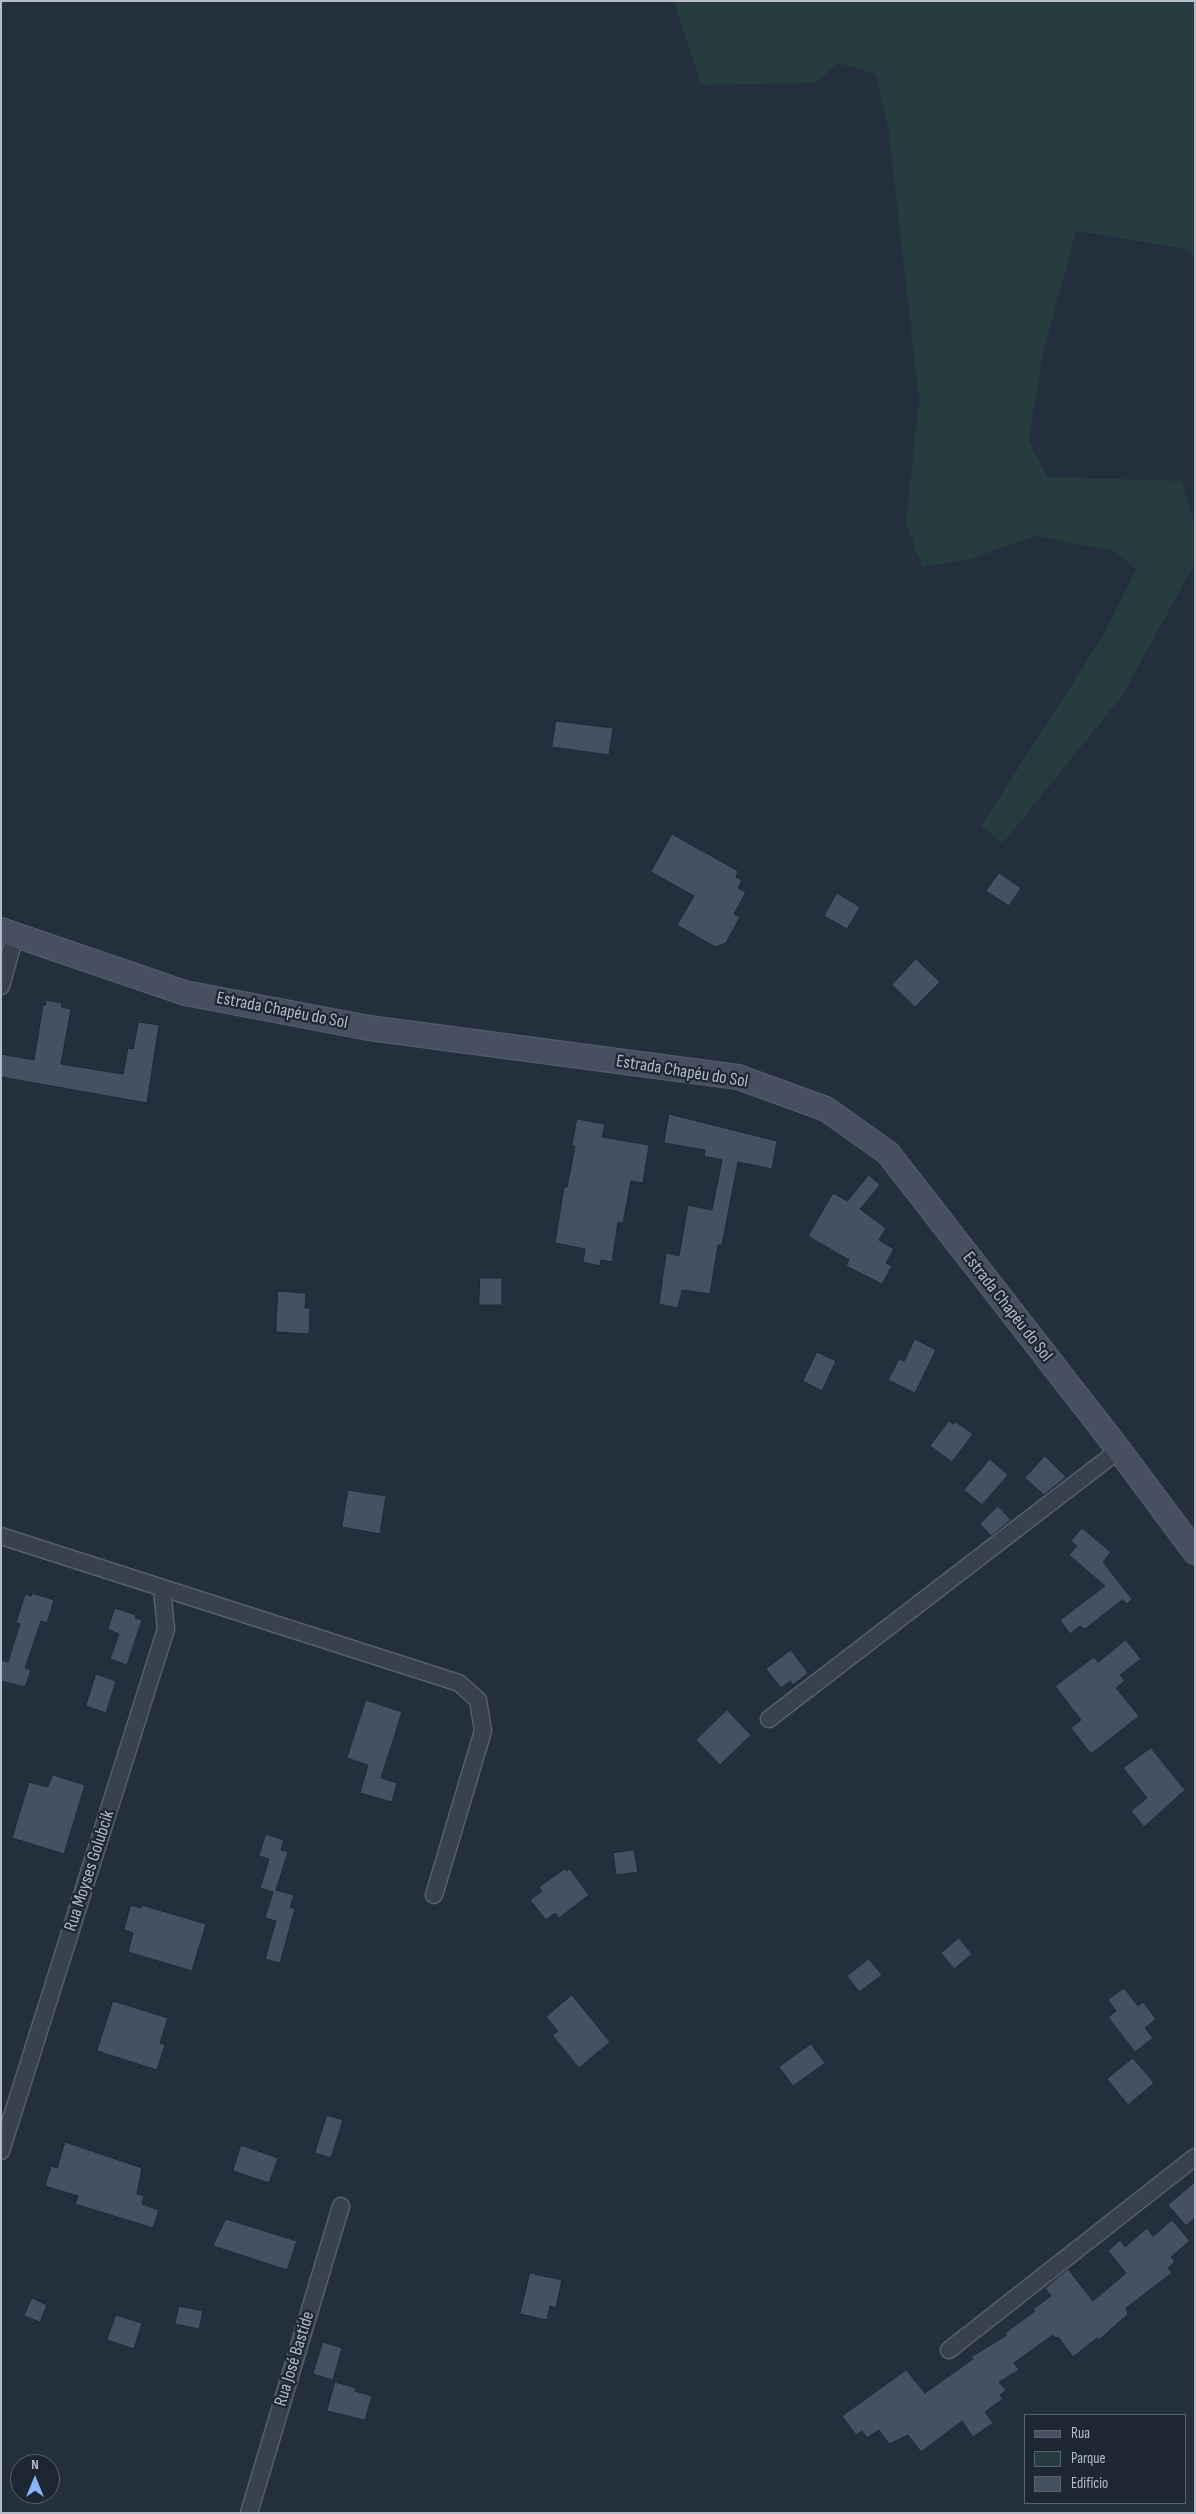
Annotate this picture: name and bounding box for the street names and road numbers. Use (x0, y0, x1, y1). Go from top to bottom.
street label: Estrada Chapéu do Sol (215, 988, 349, 1034)
street label: Estrada Chapéu do Sol (614, 1051, 750, 1093)
street label: Estrada Chapéu do Sol (957, 1248, 1057, 1366)
street label: Rua Moyses Golubcik (60, 1808, 120, 1934)
street label: Rua José Bastide (270, 2309, 320, 2409)

